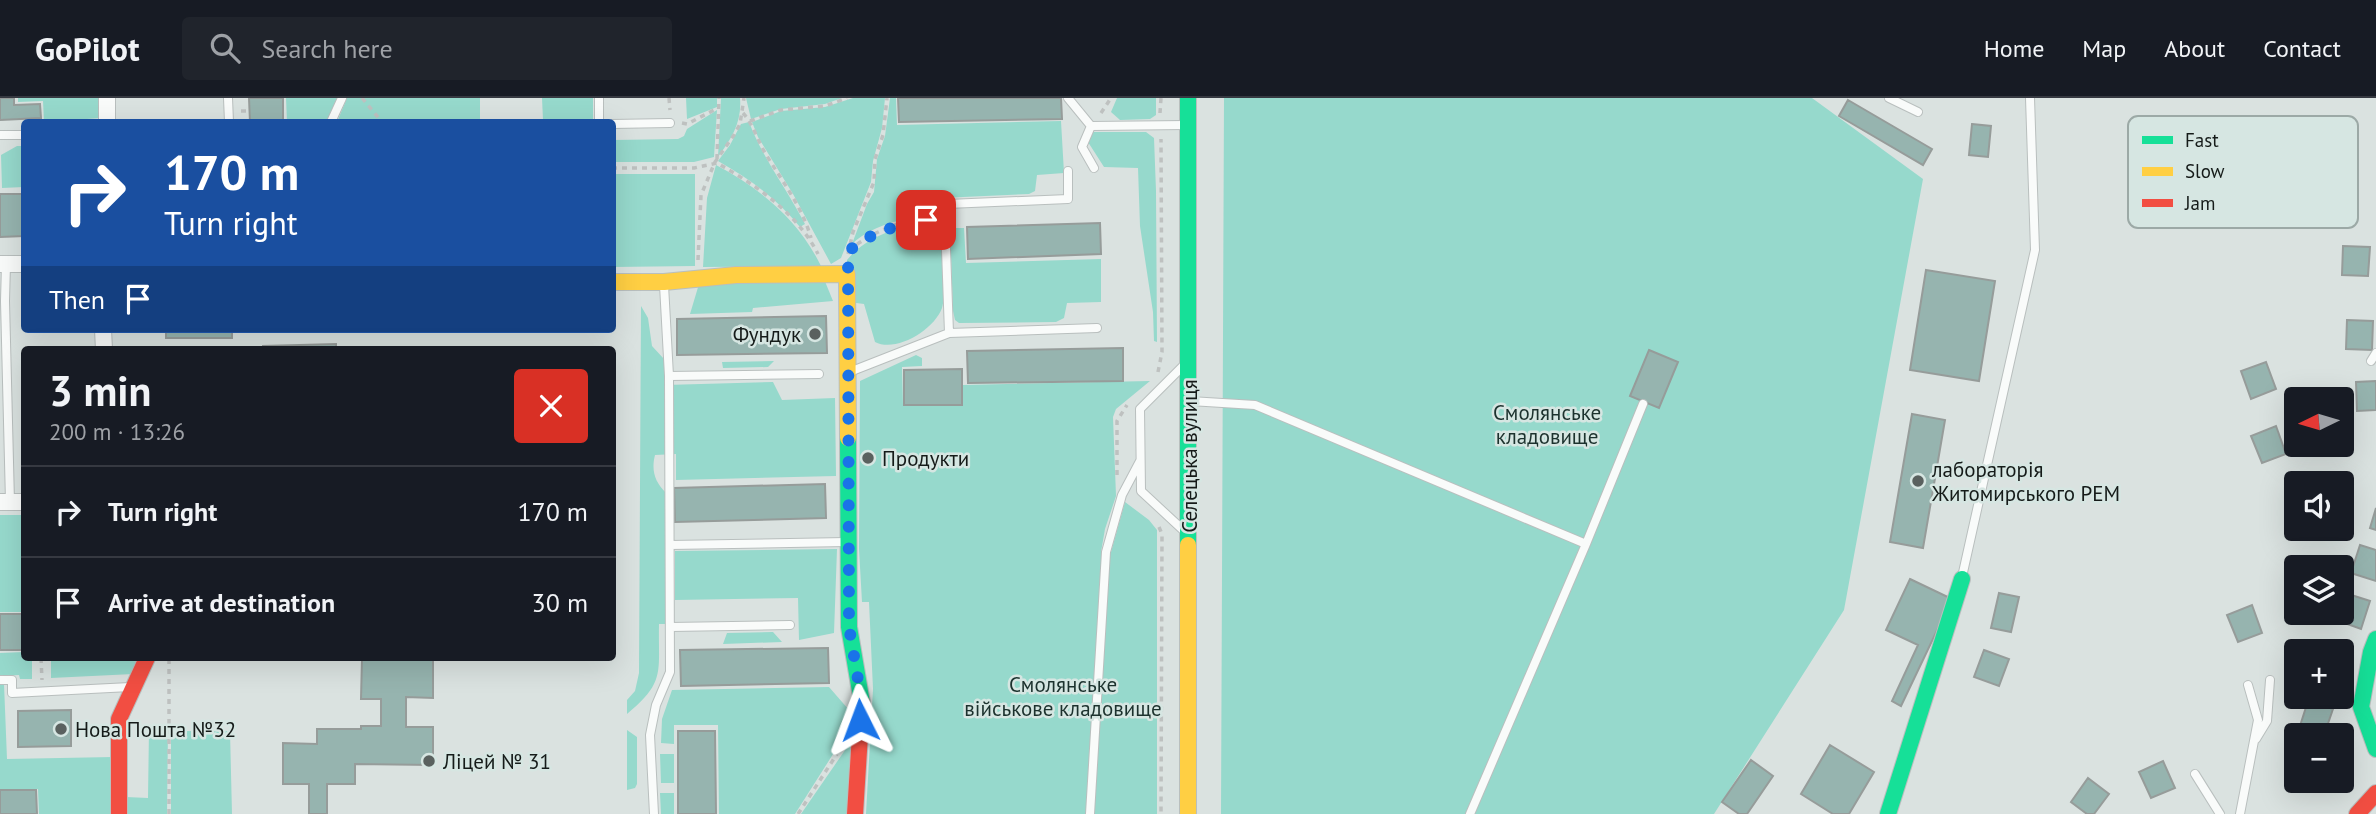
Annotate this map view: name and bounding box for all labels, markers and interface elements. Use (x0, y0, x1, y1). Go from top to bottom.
search box (182, 17, 672, 80)
text: GoPilot (35, 27, 140, 70)
icon: search (206, 29, 244, 67)
text: Search here (262, 32, 393, 65)
text: Home (1984, 33, 2044, 64)
text: Map (2082, 33, 2126, 64)
text: About (2164, 33, 2225, 64)
text: Contact (2263, 33, 2341, 64)
legend (2128, 116, 2358, 228)
text: Fast (2185, 128, 2219, 152)
text: 170 m (164, 140, 299, 204)
icon: right (49, 147, 140, 238)
text: Slow (2185, 159, 2225, 183)
pin (896, 190, 956, 250)
text: Jam (2184, 191, 2215, 215)
icon: arrive (907, 201, 945, 239)
text: Turn right (164, 202, 298, 244)
icon: arrive (119, 280, 157, 318)
text: Then (49, 283, 105, 316)
place label: Фундук (733, 321, 801, 348)
marker: Фундук (807, 326, 823, 342)
text: 3 min (49, 363, 151, 418)
button: close (514, 369, 588, 443)
street label: Селецька вулиця (1176, 379, 1203, 533)
north arrow (2284, 387, 2354, 457)
map controls (2284, 387, 2354, 793)
park label: Смолянське кладовище (1493, 399, 1601, 450)
text: 200 m · 13:26 (49, 417, 185, 446)
place label: Продукти (882, 445, 969, 472)
marker: Продукти (860, 450, 876, 466)
place label: лабораторія Житомирського РЕМ (1931, 456, 2120, 507)
button: sound (2284, 471, 2354, 541)
marker: лабораторія Житомирського РЕМ (1910, 473, 1926, 489)
icon: right (49, 493, 87, 531)
text: Turn right (108, 495, 217, 528)
text: 170 m (517, 495, 588, 528)
button: layers (2284, 555, 2354, 625)
icon: arrive (49, 584, 87, 622)
text: Arrive at destination (108, 586, 335, 619)
text: 30 m (532, 586, 588, 619)
button: + (2284, 639, 2354, 709)
park label: Смолянське військове кладовище (964, 671, 1162, 722)
position arrow (823, 683, 897, 757)
place label: Нова Пошта №32 (75, 716, 236, 743)
marker: Нова Пошта №32 (53, 721, 69, 737)
button: − (2284, 723, 2354, 793)
place label: Ліцей № 31 (442, 748, 551, 775)
marker: Ліцей № 31 (421, 753, 437, 769)

